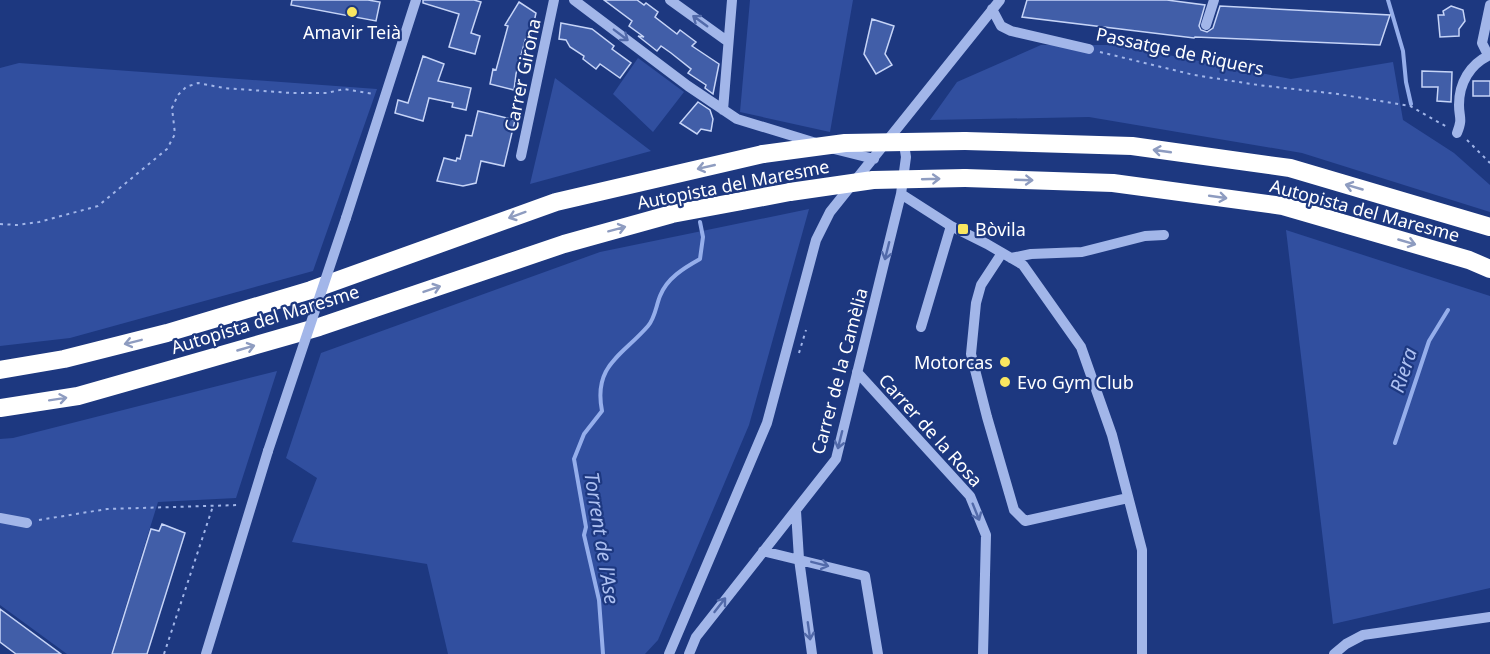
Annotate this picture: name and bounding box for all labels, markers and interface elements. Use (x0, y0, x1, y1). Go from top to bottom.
marker: Amavir Teià (345, 5, 359, 19)
one-way arrow (692, 15, 708, 28)
street label: Carrer Girona (498, 16, 546, 134)
place label: Amavir Teià (303, 20, 401, 44)
street label: Passatge de Riquers (1094, 21, 1266, 81)
one-way arrow (613, 28, 629, 41)
one-way arrow (1153, 145, 1173, 156)
street label: Autopista del Maresme (635, 154, 831, 214)
one-way arrow (697, 162, 716, 174)
one-way arrow (921, 173, 941, 184)
street label: Autopista del Maresme (1268, 173, 1462, 247)
one-way arrow (1013, 174, 1033, 185)
one-way arrow (1344, 181, 1363, 192)
one-way arrow (1207, 192, 1227, 203)
one-way arrow (508, 211, 527, 222)
place label: Bòvila (975, 217, 1026, 241)
marker: Bòvila (956, 222, 970, 236)
one-way arrow (607, 223, 626, 234)
one-way arrow (1397, 237, 1416, 248)
one-way arrow (880, 241, 892, 260)
street label: Autopista del Maresme (168, 279, 362, 359)
one-way arrow (422, 282, 441, 293)
street label: Carrer de la Camèlia (805, 285, 873, 457)
one-way arrow (124, 336, 143, 348)
one-way arrow (236, 342, 255, 353)
water label: Riera (1383, 344, 1423, 396)
place label: Motorcas (914, 350, 993, 374)
marker: Motorcas (998, 355, 1012, 369)
street label: Carrer de la Rosa (874, 368, 988, 492)
place label: Evo Gym Club (1017, 370, 1134, 394)
marker: Evo Gym Club (998, 375, 1012, 389)
one-way arrow (47, 393, 67, 404)
one-way arrow (834, 431, 846, 450)
water label: Torrent de l'Ase (578, 470, 626, 606)
one-way arrow (971, 502, 982, 521)
one-way arrow (810, 559, 829, 571)
one-way arrow (714, 597, 727, 613)
one-way arrow (804, 621, 815, 641)

